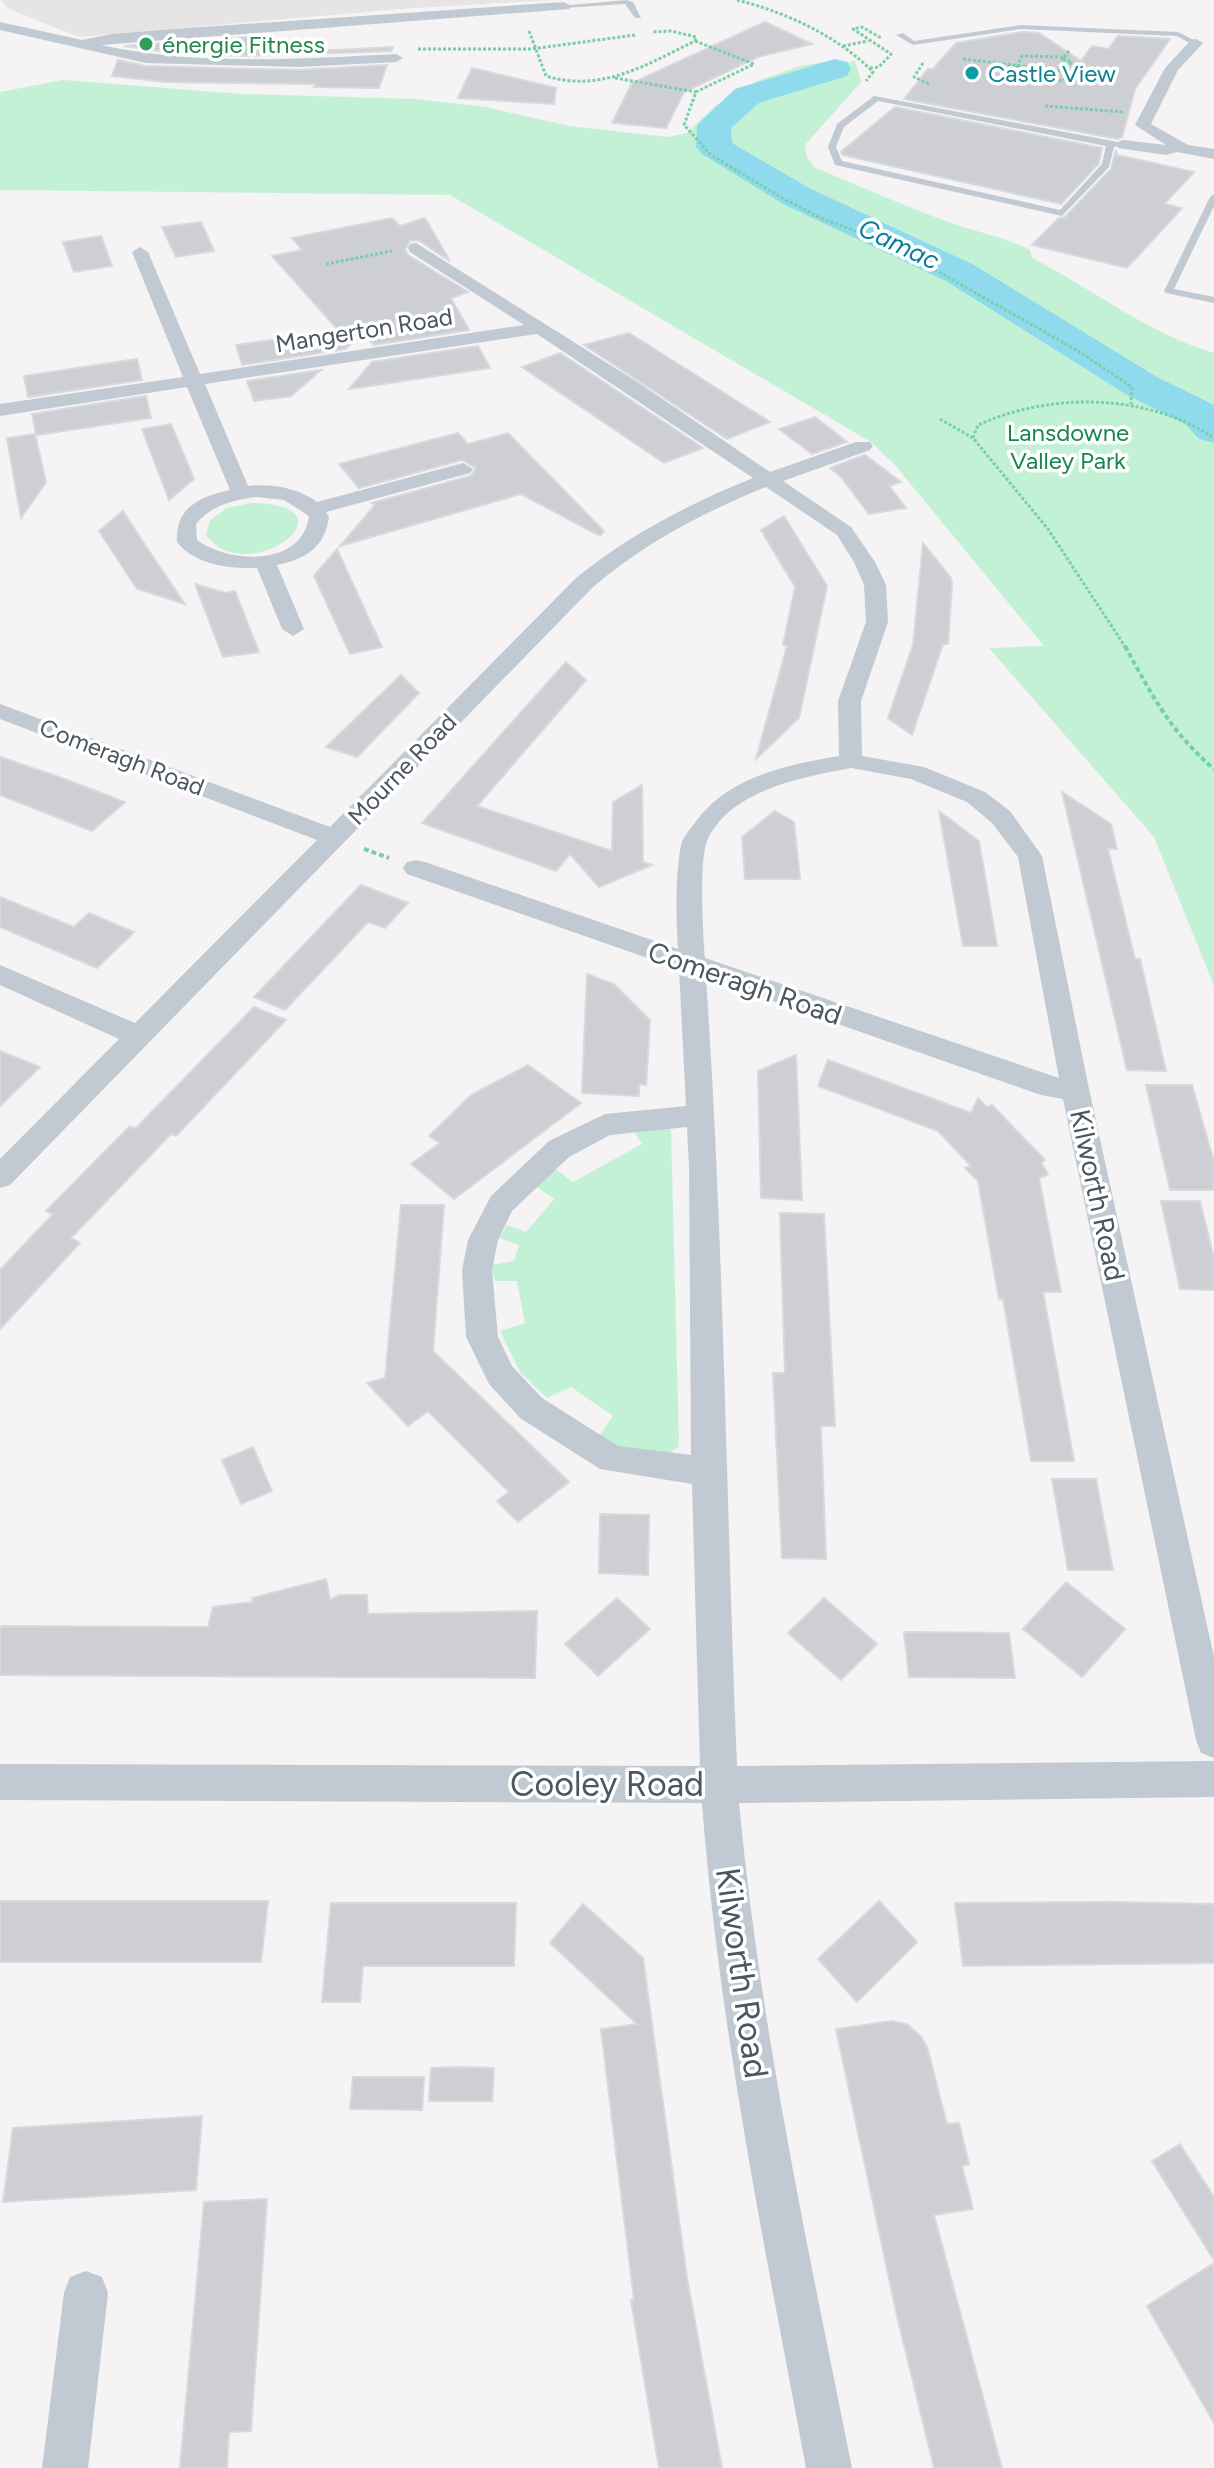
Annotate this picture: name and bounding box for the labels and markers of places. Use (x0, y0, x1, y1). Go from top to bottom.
place label: énergie Fitness (162, 30, 325, 59)
marker: énergie Fitness (137, 35, 155, 53)
place label: Castle View (988, 59, 1116, 88)
marker: Castle View (963, 64, 981, 82)

